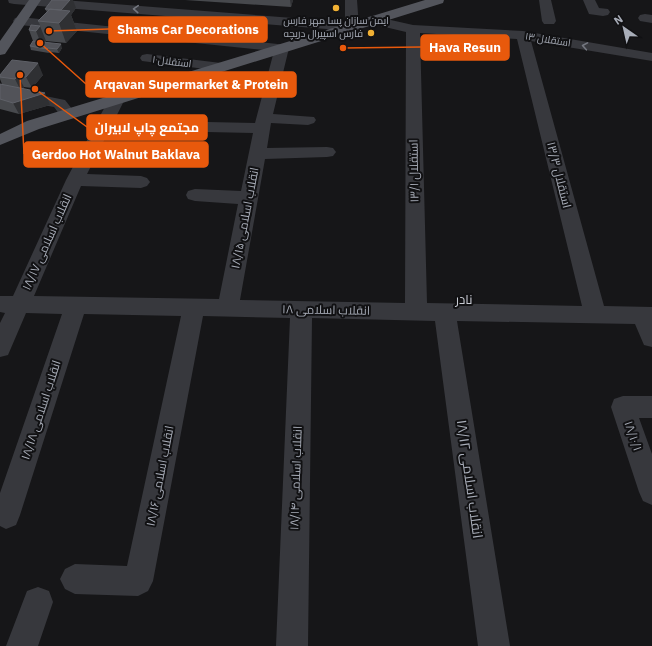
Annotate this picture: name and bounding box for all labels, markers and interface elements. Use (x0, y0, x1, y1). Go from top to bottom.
marker: ایمن سازان پسا مهر فارس (331, 3, 341, 13)
one-way arrow (133, 5, 139, 14)
north arrow (604, 8, 644, 48)
text: N (611, 12, 626, 28)
place label: ایمن سازان پسا مهر فارس (283, 14, 389, 27)
callout: Shams Car Decorations (109, 17, 267, 42)
text: Shams Car Decorations (117, 21, 259, 38)
place label: فارس اسپیرال دریچه (283, 27, 363, 40)
marker: فارس اسپیرال دریچه (366, 28, 376, 38)
street label: ۱۳ استقلال (524, 29, 572, 50)
callout: Hava Resun (421, 35, 509, 60)
text: Hava Resun (429, 39, 501, 56)
one-way arrow (582, 42, 588, 50)
street label: استقلال۱۰ (152, 53, 192, 70)
callout: Arqavan Supermarket & Protein (86, 72, 296, 97)
text: Arqavan Supermarket & Protein (94, 76, 288, 93)
callout: مجتمع چاپ لابيران (87, 115, 207, 140)
text: مجتمع چاپ لابيران (95, 119, 199, 137)
street label: ۱۳/۱ استقلال (405, 139, 422, 203)
street label: ۱۳/۳ استقلال (544, 140, 575, 210)
callout: Gerdoo Hot Walnut Baklava (24, 142, 208, 167)
text: Gerdoo Hot Walnut Baklava (32, 146, 200, 163)
street label: ۱۸/۱۵ انقلاب اسلامی (227, 166, 262, 270)
street label: ۱۸/۱۷ انقلاب اسلامی (19, 191, 75, 292)
district label: نادر (454, 291, 473, 308)
street label: ۱۸ انقلاب اسلامی (282, 301, 370, 318)
street label: ۱۸/۱۸ انقلاب اسلامی (17, 358, 64, 462)
street label: ۱۸/۱۲ انقلاب اسلامی (453, 418, 487, 540)
street label: ۱۸/۱۰/۱ (621, 419, 646, 453)
street label: ۱۸/۱۶ انقلاب اسلامی (142, 424, 177, 527)
street label: ۱۸/۱۴ انقلاب اسلامی (286, 426, 305, 530)

